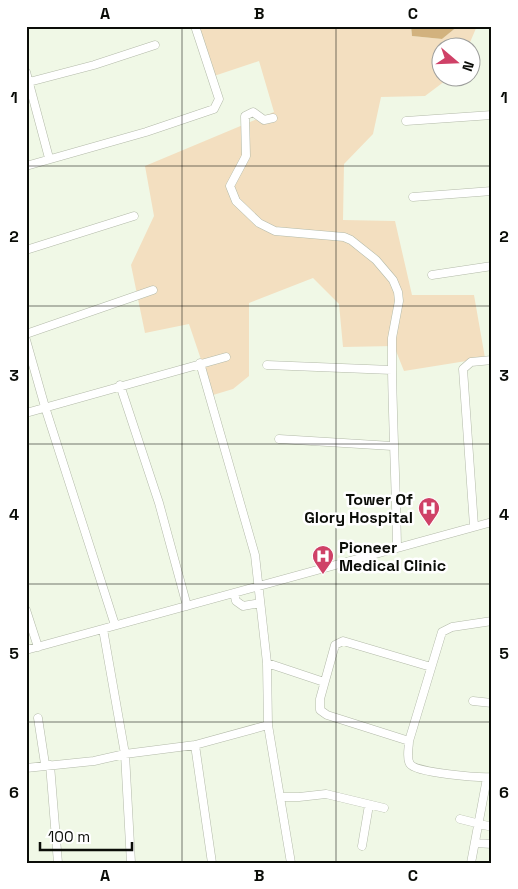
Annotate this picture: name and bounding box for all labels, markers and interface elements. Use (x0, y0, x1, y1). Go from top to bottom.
text: A (100, 3, 110, 24)
text: B (254, 3, 264, 24)
text: C (408, 3, 418, 24)
north arrow (430, 38, 480, 88)
text: N (458, 59, 478, 74)
text: 1 (10, 87, 18, 108)
text: 1 (500, 87, 508, 108)
text: 2 (9, 226, 19, 247)
text: 2 (499, 226, 509, 247)
text: 3 (9, 365, 19, 386)
text: 3 (499, 365, 509, 386)
place label: Tower Of Glory Hospital (304, 489, 413, 528)
hospital icon: Tower Of Glory Hospital (417, 496, 441, 527)
text: 4 (9, 504, 19, 525)
text: 4 (499, 504, 509, 525)
place label: Pioneer Medical Clinic (339, 537, 446, 576)
hospital icon: Pioneer Medical Clinic (311, 544, 335, 575)
text: 5 (9, 643, 19, 664)
text: 5 (499, 643, 509, 664)
text: 6 (9, 782, 19, 803)
text: 6 (499, 782, 509, 803)
scale bar (40, 819, 132, 851)
text: 100 m (48, 827, 90, 846)
text: A (100, 865, 110, 886)
text: B (254, 865, 264, 886)
text: C (408, 865, 418, 886)

